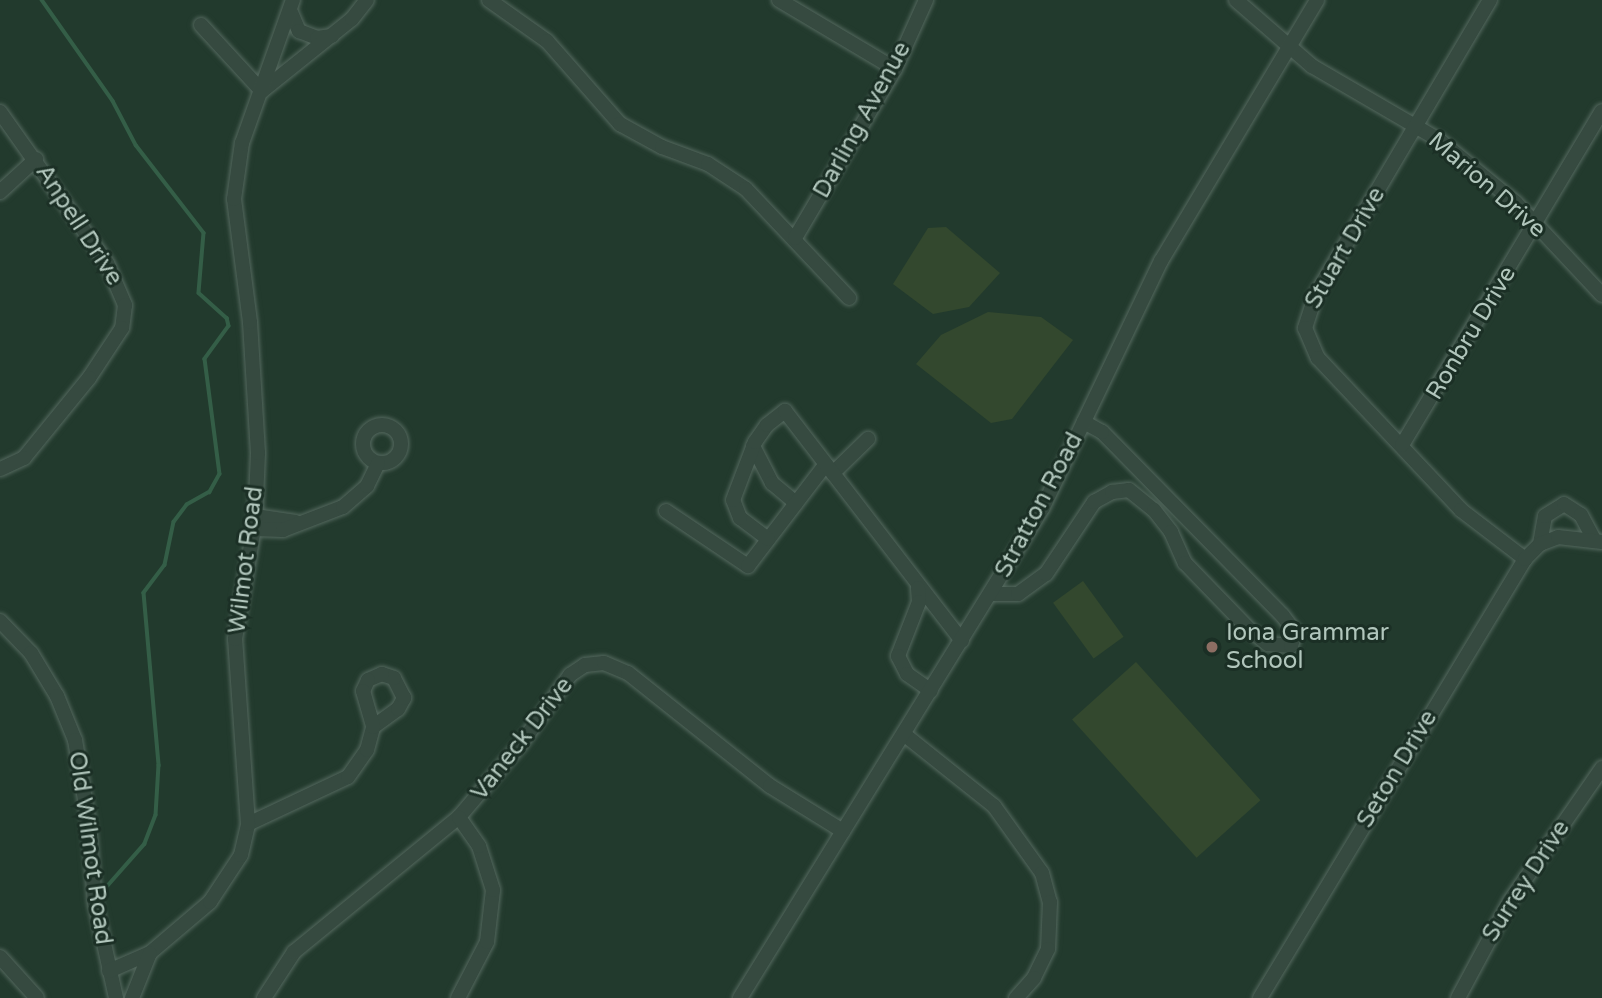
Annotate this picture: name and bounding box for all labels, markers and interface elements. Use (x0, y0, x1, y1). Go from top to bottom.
street label: Darling Avenue (807, 37, 917, 203)
street label: Marion Drive (1422, 126, 1552, 244)
street label: Anpell Drive (29, 159, 129, 291)
street label: Stuart Drive (1299, 182, 1391, 314)
street label: Ronbru Drive (1420, 261, 1522, 405)
street label: Stratton Road (989, 428, 1089, 582)
street label: Wilmot Road (223, 485, 269, 635)
place label: Iona Grammar School (1226, 619, 1389, 675)
marker: Iona Grammar School (1204, 639, 1220, 655)
street label: Vaneck Drive (465, 672, 579, 806)
street label: Seton Drive (1351, 705, 1443, 833)
street label: Old Wilmot Road (62, 750, 118, 946)
street label: Surrey Drive (1476, 815, 1576, 947)

